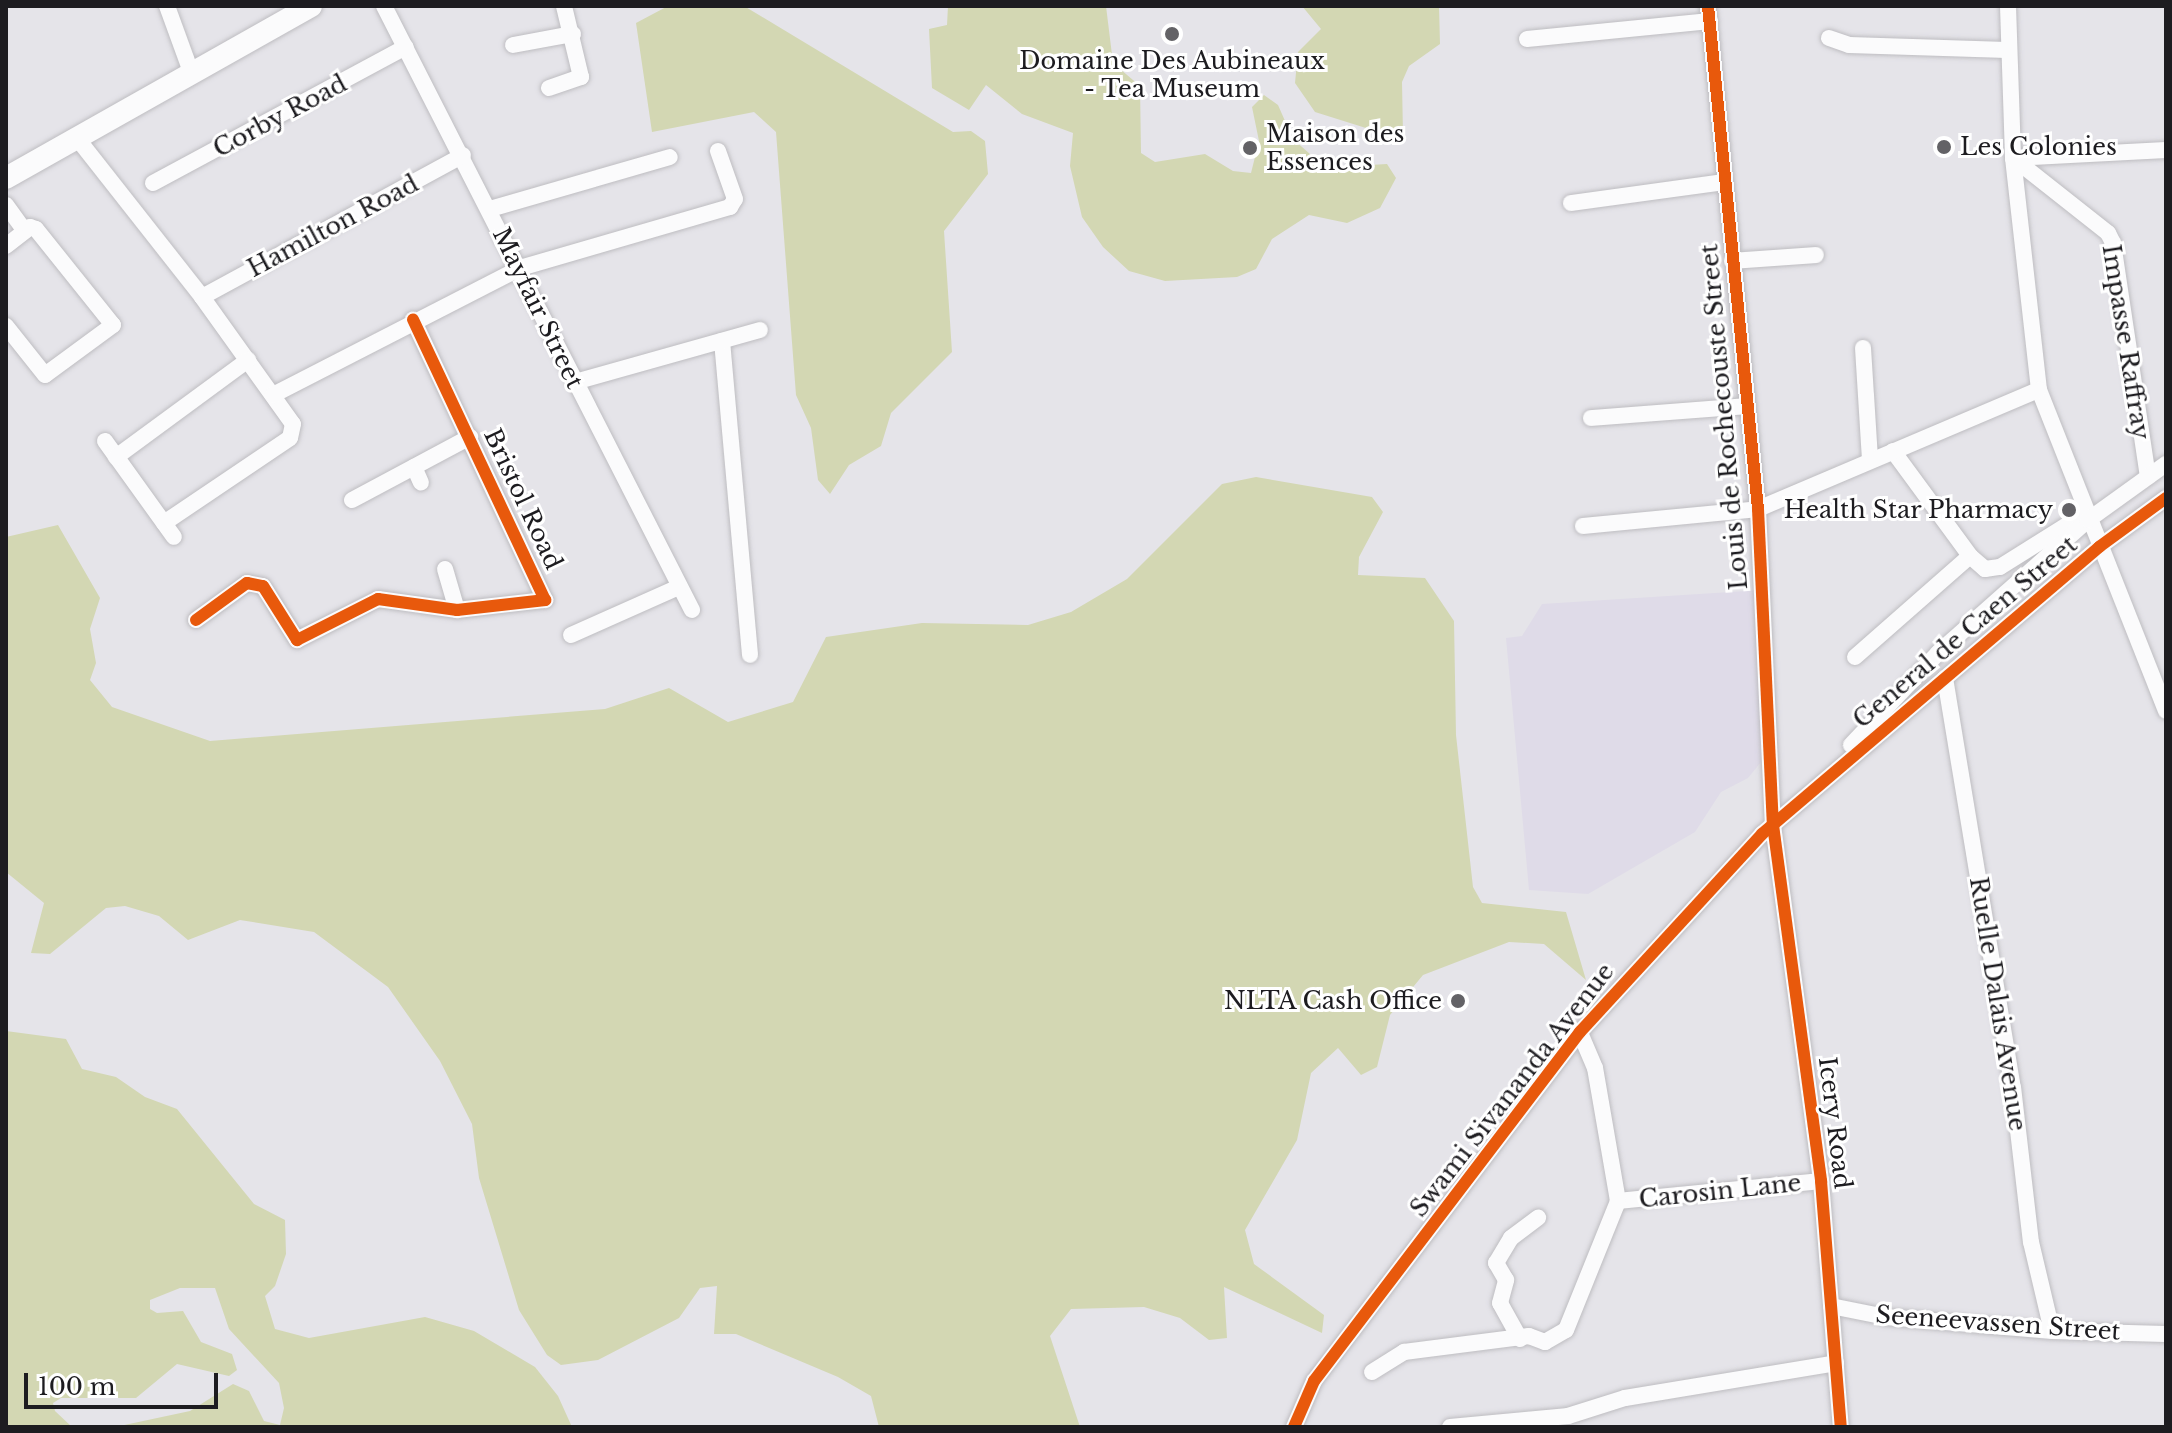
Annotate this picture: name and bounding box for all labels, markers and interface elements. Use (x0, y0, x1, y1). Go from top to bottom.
marker: Domaine Des Aubineaux - Tea Museum (1163, 25, 1181, 43)
place label: Domaine Des Aubineaux - Tea Museum (1019, 47, 1325, 103)
street label: Corby Road (208, 69, 352, 163)
place label: Maison des Essences (1266, 120, 1405, 176)
place label: Les Colonies (1960, 133, 2117, 161)
marker: Les Colonies (1935, 138, 1953, 156)
marker: Maison des Essences (1241, 139, 1259, 157)
street label: Hamilton Road (243, 169, 423, 283)
street label: Mayfair Street (486, 223, 590, 393)
street label: Impasse Raffray (2096, 242, 2156, 442)
street label: Louis de Rochecouste Street (1695, 243, 1753, 591)
street label: Bristol Road (478, 424, 568, 574)
place label: Health Star Pharmacy (1783, 496, 2053, 524)
marker: Health Star Pharmacy (2060, 501, 2078, 519)
street label: General de Caen Street (1847, 530, 2083, 734)
street label: Ruelle Dalais Avenue (1964, 874, 2032, 1134)
street label: Swami Sivananda Avenue (1404, 957, 1620, 1223)
place label: NLTA Cash Office (1223, 987, 1442, 1015)
marker: NLTA Cash Office (1449, 992, 1467, 1010)
street label: Icery Road (1813, 1055, 1857, 1191)
street label: Carosin Lane (1637, 1168, 1803, 1214)
street label: Seeneevassen Street (1875, 1300, 2121, 1346)
scale bar (28, 1357, 222, 1407)
text: 100 m (38, 1372, 116, 1401)

